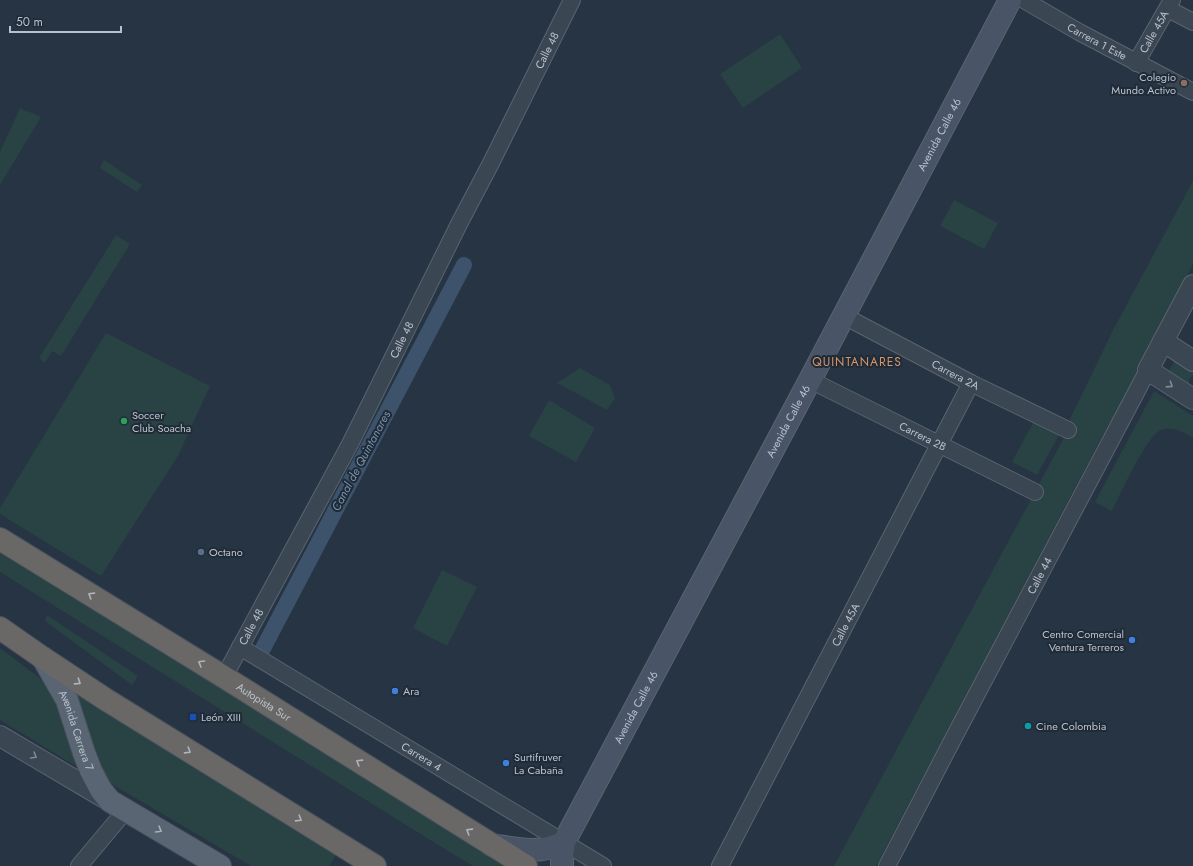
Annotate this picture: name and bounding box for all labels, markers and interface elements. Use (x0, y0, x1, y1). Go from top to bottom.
street label: Calle 45A (1135, 7, 1173, 56)
scale bar (10, 8, 121, 34)
text: 50 m (16, 13, 43, 31)
street label: Carrera 1 Este (1064, 19, 1130, 64)
street label: Calle 48 (531, 29, 563, 72)
place label: Colegio Mundo Activo (1111, 69, 1176, 98)
marker: Colegio Mundo Activo (1179, 78, 1189, 88)
street label: Avenida Calle 46 (913, 95, 965, 174)
street label: Calle 48 (386, 319, 417, 361)
district label: QUINTANARES (812, 353, 902, 371)
street label: Carrera 2A (929, 356, 983, 394)
one-way arrow (1166, 380, 1173, 387)
street label: Avenida Calle 46 (762, 382, 814, 460)
place label: Soccer Club Soacha (132, 407, 191, 436)
water label: Canal de Quintanares (327, 407, 395, 514)
marker: Soccer Club Soacha (119, 416, 129, 426)
street label: Carrera 2B (897, 418, 949, 455)
place label: Octano (209, 544, 243, 560)
marker: Octano (196, 547, 206, 557)
street label: Calle 44 (1023, 554, 1056, 597)
one-way arrow (88, 592, 95, 600)
street label: Calle 45A (828, 600, 864, 649)
street label: Calle 48 (235, 606, 268, 648)
place label: Centro Comercial Ventura Terreros (1042, 626, 1125, 655)
marker: Centro Comercial Ventura Terreros (1127, 635, 1137, 645)
one-way arrow (198, 660, 205, 668)
street label: Avenida Calle 46 (610, 668, 662, 746)
one-way arrow (74, 677, 81, 684)
street label: Autopista Sur (233, 679, 294, 725)
place label: Ara (403, 683, 419, 699)
marker: Ara (390, 686, 400, 696)
street label: Avenida Carrera 7 (55, 687, 98, 773)
place label: León XIII (201, 709, 241, 725)
marker: León XIII (188, 712, 198, 722)
place label: Cine Colombia (1036, 718, 1106, 734)
marker: Cine Colombia (1023, 721, 1033, 731)
street label: Carrera 4 (398, 738, 445, 775)
one-way arrow (184, 746, 191, 753)
place label: Surtifruver La Cabaña (514, 749, 563, 778)
one-way arrow (30, 751, 37, 758)
marker: Surtifruver La Cabaña (501, 758, 511, 768)
one-way arrow (356, 759, 363, 767)
one-way arrow (295, 814, 302, 822)
one-way arrow (155, 825, 162, 833)
one-way arrow (466, 828, 473, 836)

